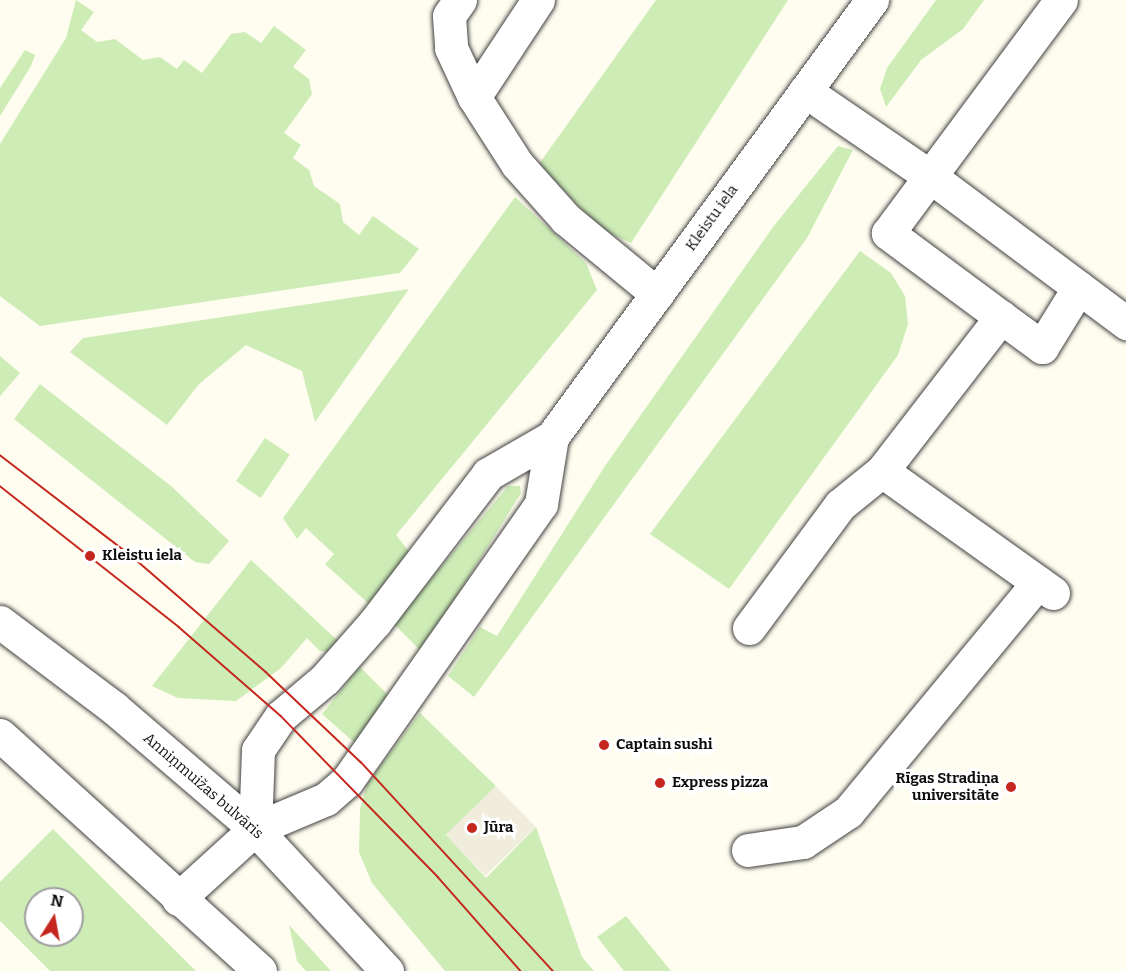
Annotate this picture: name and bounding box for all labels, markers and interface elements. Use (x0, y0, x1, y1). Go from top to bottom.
street label: Kleistu iela (682, 181, 742, 255)
place label: Kleistu iela (102, 547, 182, 565)
marker: Kleistu iela (83, 549, 97, 563)
street label: Anniņmuižas bulvāris (139, 729, 267, 843)
place label: Captain sushi (616, 736, 713, 754)
marker: Captain sushi (597, 738, 611, 752)
place label: Rīgas Stradiņa universitāte (896, 769, 999, 804)
place label: Express pizza (672, 774, 768, 792)
marker: Express pizza (653, 776, 667, 790)
marker: Rīgas Stradiņa universitāte (1004, 780, 1018, 794)
place label: Jūra (484, 819, 513, 837)
marker: Jūra (465, 821, 479, 835)
north arrow (24, 887, 84, 947)
text: N (49, 890, 65, 911)

